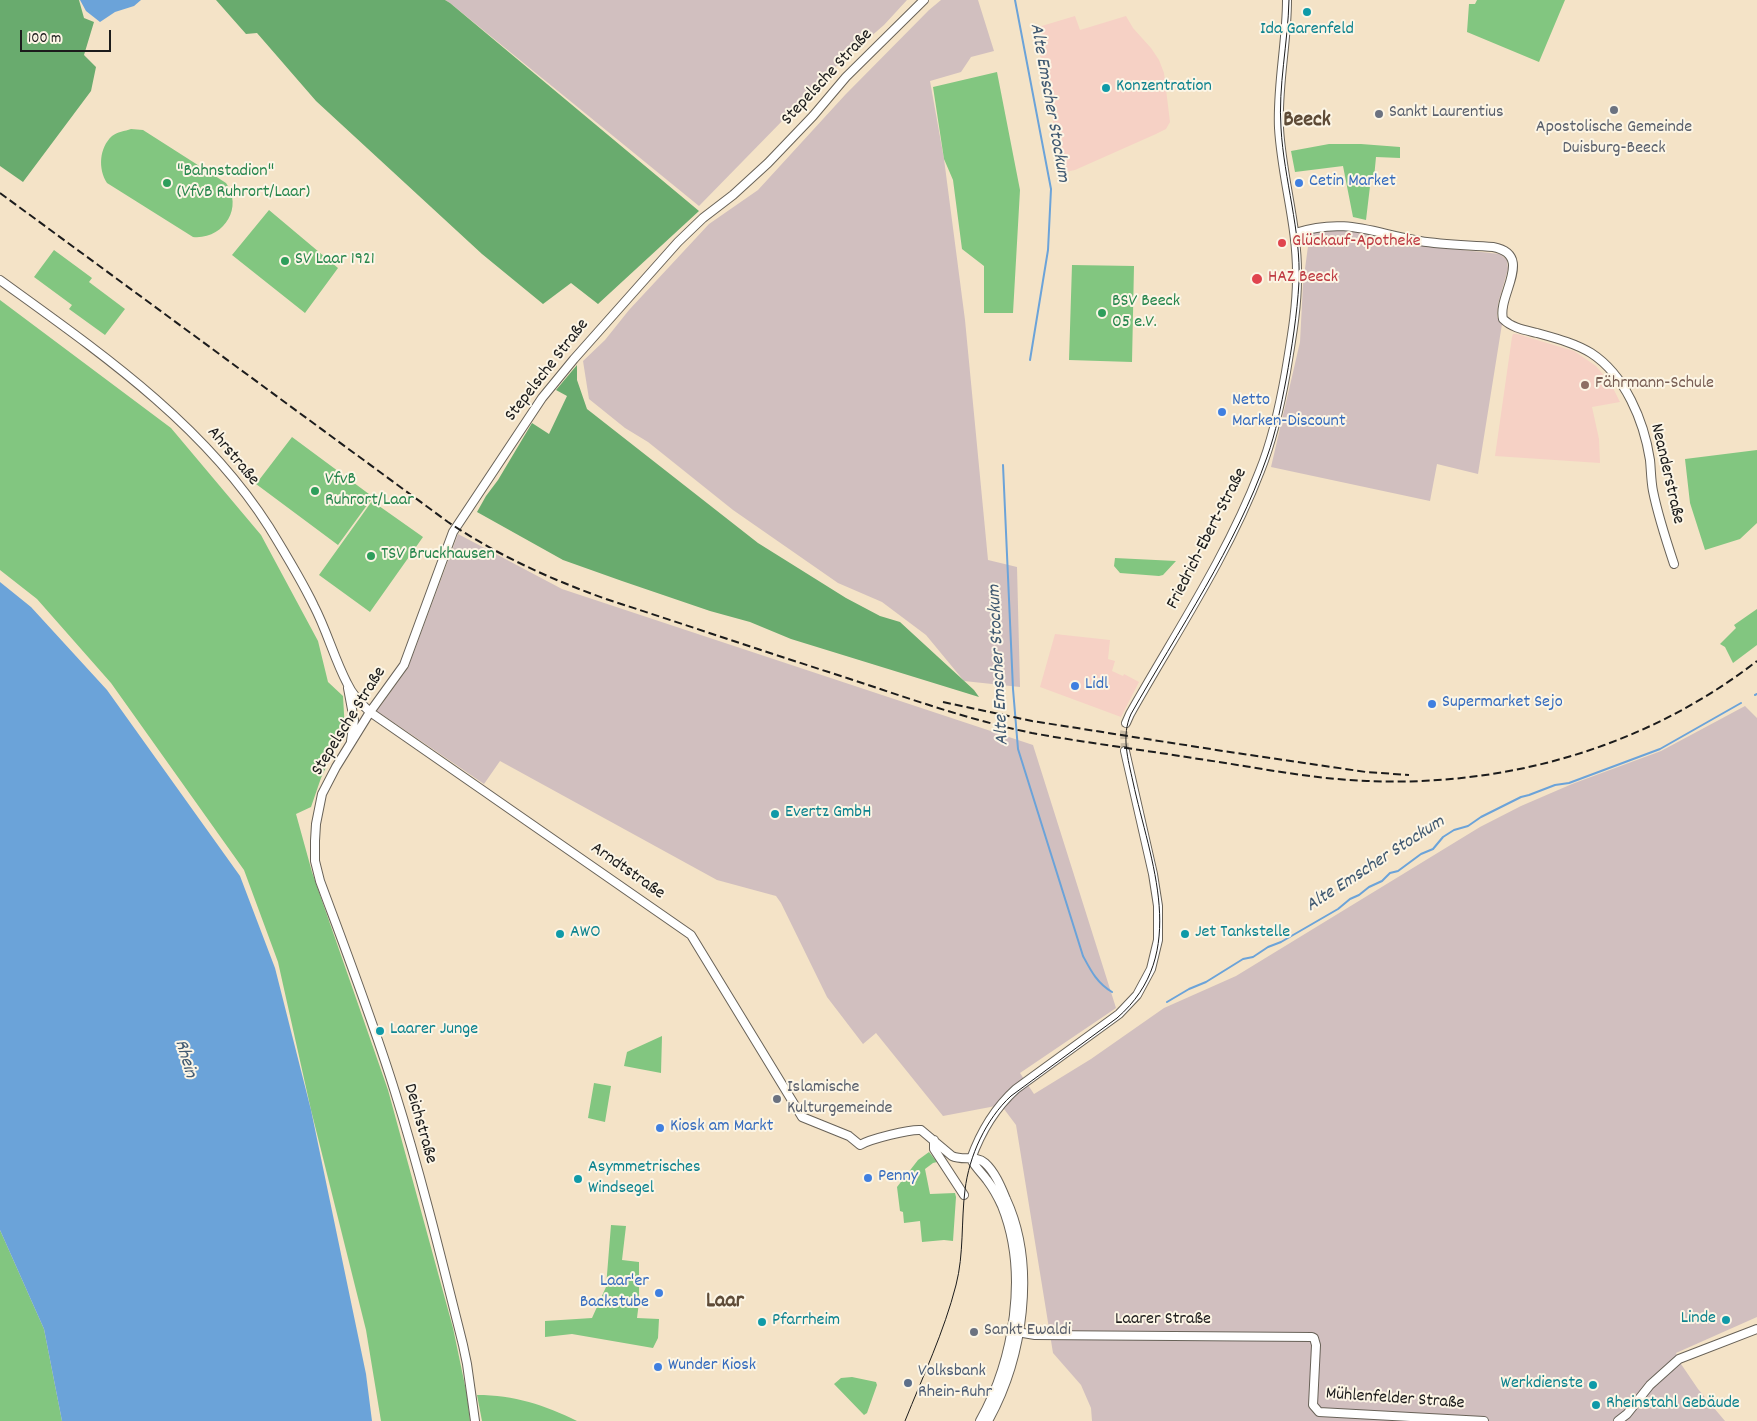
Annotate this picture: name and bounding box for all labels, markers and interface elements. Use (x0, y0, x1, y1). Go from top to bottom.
marker: Ida Garenfeld (1301, 6, 1313, 18)
scale bar (22, 20, 114, 52)
place label: Ida Garenfeld (1260, 20, 1354, 42)
water label: Alte Emscher Stockum (1023, 22, 1073, 184)
street label: Stepelsche Straße (778, 25, 878, 131)
text: 100 m (28, 28, 61, 50)
place label: Konzentration (1116, 77, 1212, 99)
marker: Konzentration (1100, 82, 1112, 94)
place label: Sankt Laurentius (1389, 103, 1504, 125)
marker: Apostolische Gemeinde Duisburg-Beeck (1608, 104, 1620, 116)
marker: Sankt Laurentius (1373, 108, 1385, 120)
district label: Beeck (1283, 109, 1331, 135)
place label: Apostolische Gemeinde Duisburg-Beeck (1536, 118, 1692, 160)
place label: "Bahnstadion" (VfvB Ruhrort/Laar) (177, 162, 310, 204)
place label: Cetin Market (1309, 172, 1396, 194)
marker: "Bahnstadion" (VfvB Ruhrort/Laar) (161, 177, 173, 189)
marker: Cetin Market (1293, 177, 1305, 189)
place label: Glückauf-Apotheke (1292, 232, 1421, 254)
marker: Glückauf-Apotheke (1276, 237, 1288, 249)
place label: SV Laar 1921 (295, 250, 375, 272)
marker: SV Laar 1921 (279, 255, 291, 267)
place label: HAZ Beeck (1268, 268, 1338, 290)
marker: HAZ Beeck (1250, 272, 1264, 286)
place label: BSV Beeck 05 e.V. (1112, 292, 1180, 334)
marker: BSV Beeck 05 e.V. (1096, 307, 1108, 319)
street label: Stepelsche Straße (501, 315, 595, 427)
place label: Fährmann-Schule (1595, 374, 1714, 396)
marker: Fährmann-Schule (1579, 379, 1591, 391)
place label: Netto Marken-Discount (1232, 391, 1346, 434)
marker: Netto Marken-Discount (1216, 406, 1228, 418)
street label: Neanderstraße (1644, 422, 1688, 526)
street label: Ahrstraße (201, 423, 263, 491)
street label: Friedrich-Ebert-Straße (1163, 465, 1253, 613)
place label: VfvB Ruhrort/Laar (325, 470, 414, 512)
marker: VfvB Ruhrort/Laar (309, 485, 321, 497)
place label: TSV Bruckhausen (381, 545, 495, 567)
marker: TSV Bruckhausen (365, 550, 377, 562)
water label: Alte Emscher Stockum (984, 584, 1016, 746)
street label: Stepelsche Straße (308, 664, 392, 780)
place label: Lidl (1085, 675, 1108, 697)
marker: Lidl (1069, 680, 1081, 692)
place label: Supermarket Sejo (1442, 693, 1563, 715)
marker: Supermarket Sejo (1426, 698, 1438, 710)
place label: Evertz GmbH (785, 803, 871, 825)
marker: Evertz GmbH (769, 808, 781, 820)
water label: Alte Emscher Stockum (1302, 812, 1450, 918)
street label: Arndtstraße (586, 839, 668, 905)
place label: AWO (570, 923, 600, 945)
place label: Jet Tankstelle (1195, 923, 1290, 945)
marker: AWO (554, 928, 566, 940)
marker: Jet Tankstelle (1179, 928, 1191, 940)
place label: Laarer Junge (390, 1020, 478, 1042)
marker: Laarer Junge (374, 1025, 386, 1037)
water label: Rhein (167, 1037, 201, 1081)
place label: Islamische Kulturgemeinde (787, 1078, 892, 1120)
street label: Deichstraße (397, 1082, 441, 1166)
marker: Islamische Kulturgemeinde (771, 1093, 783, 1105)
place label: Kiosk am Markt (670, 1117, 773, 1139)
marker: Kiosk am Markt (654, 1122, 666, 1134)
place label: Asymmetrisches Windsegel (588, 1158, 701, 1200)
place label: Penny (878, 1167, 918, 1189)
marker: Penny (862, 1172, 874, 1184)
marker: Asymmetrisches Windsegel (572, 1173, 584, 1185)
place label: Laar'er Backstube (580, 1272, 649, 1315)
marker: Laar'er Backstube (653, 1287, 665, 1299)
district label: Laar (706, 1290, 744, 1316)
place label: Linde (1681, 1309, 1716, 1331)
street label: Laarer Straße (1115, 1310, 1211, 1332)
place label: Pfarrheim (772, 1311, 840, 1333)
marker: Linde (1720, 1314, 1732, 1326)
marker: Pfarrheim (756, 1316, 768, 1328)
place label: Sankt Ewaldi (984, 1321, 1071, 1343)
marker: Sankt Ewaldi (968, 1326, 980, 1338)
place label: Wunder Kiosk (668, 1356, 756, 1378)
marker: Wunder Kiosk (652, 1361, 664, 1373)
place label: Volksbank Rhein-Ruhr (918, 1362, 992, 1405)
place label: Werkdienste (1501, 1374, 1583, 1396)
marker: Volksbank Rhein-Ruhr (902, 1377, 914, 1389)
marker: Werkdienste (1587, 1379, 1599, 1391)
street label: Mühlenfelder Straße (1325, 1384, 1465, 1416)
place label: Rheinstahl Gebäude (1606, 1394, 1740, 1416)
marker: Rheinstahl Gebäude (1590, 1399, 1602, 1411)

